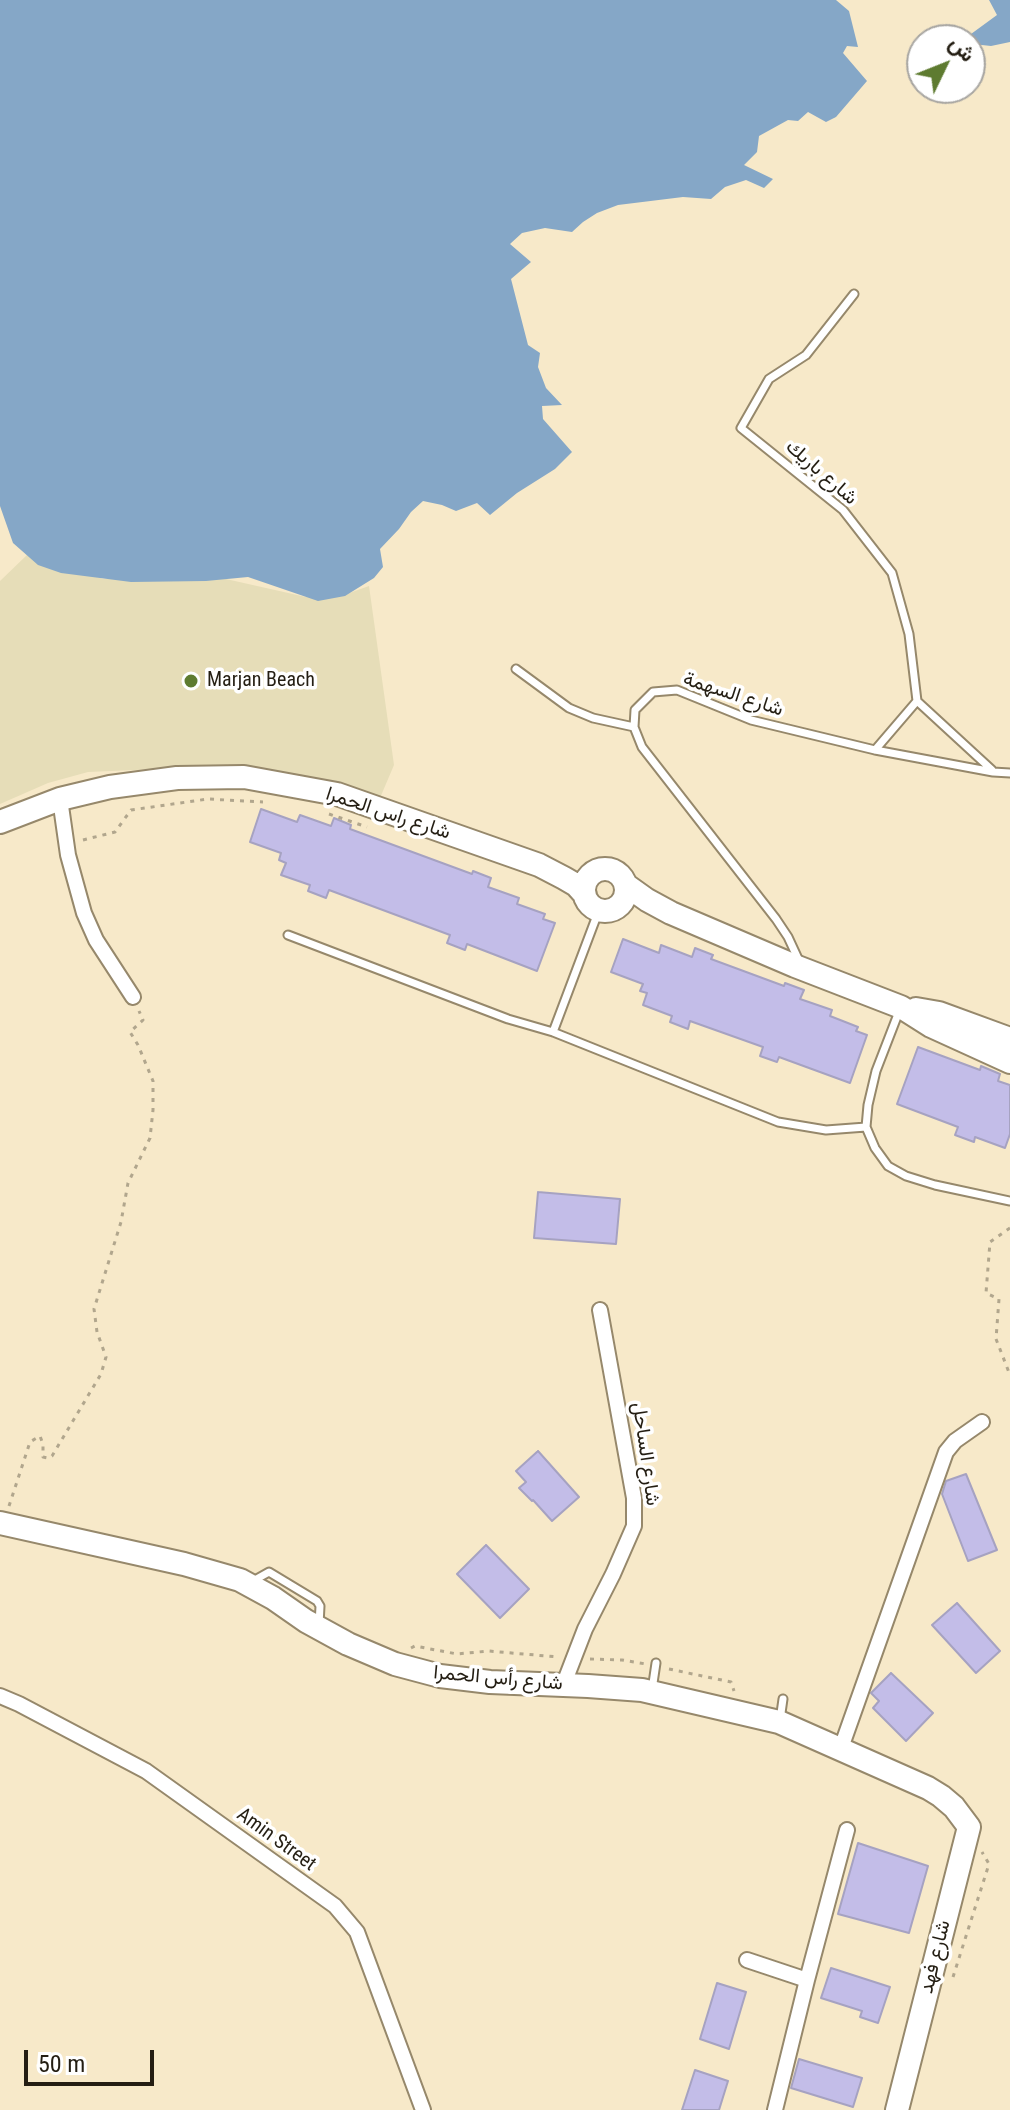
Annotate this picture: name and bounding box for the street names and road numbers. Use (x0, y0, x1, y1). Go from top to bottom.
street label: شارع باريك (780, 435, 862, 511)
street label: شارع السهمة (680, 668, 786, 722)
street label: شارع راس الحمرا (323, 783, 453, 845)
street label: شارع الساحل (626, 1401, 664, 1507)
street label: شارع رأس الحمرا (432, 1661, 564, 1697)
street label: Amin Street (232, 1803, 320, 1877)
street label: شارع فهد (915, 1918, 957, 1996)

